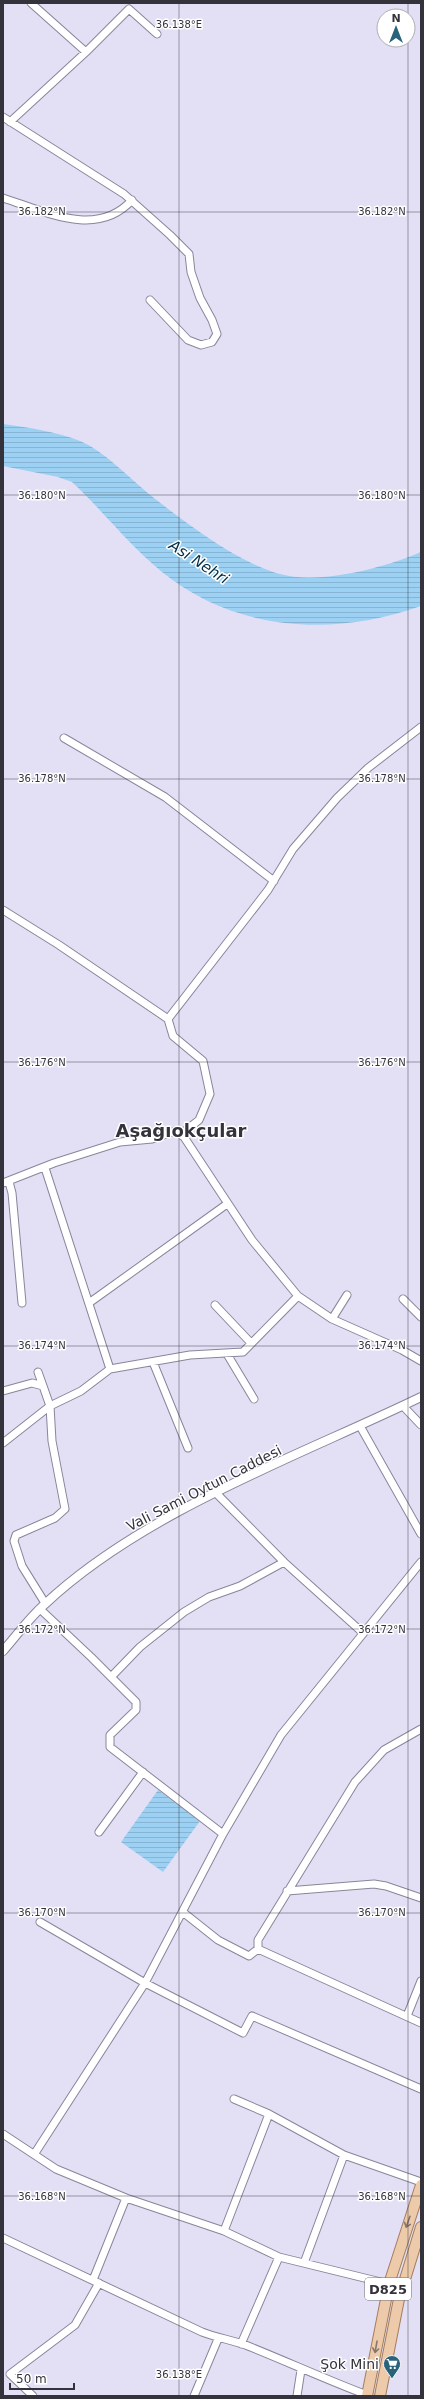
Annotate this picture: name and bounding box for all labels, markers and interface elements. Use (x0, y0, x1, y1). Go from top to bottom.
north arrow (376, 8, 416, 48)
text: N (391, 12, 401, 25)
text: 36.138°E (156, 19, 202, 30)
text: 36.182°N (18, 206, 66, 217)
text: 36.182°N (358, 206, 406, 217)
text: 36.180°N (18, 490, 66, 501)
text: 36.180°N (358, 490, 406, 501)
water label: Asi Nehri (165, 536, 233, 588)
text: 36.178°N (18, 773, 66, 784)
text: 36.178°N (358, 773, 406, 784)
text: 36.176°N (18, 1057, 66, 1068)
text: 36.176°N (358, 1057, 406, 1068)
district label: Aşağıokçular (116, 1120, 247, 1141)
text: 36.174°N (18, 1340, 66, 1351)
text: 36.174°N (358, 1340, 406, 1351)
street label: Vali Sami Oytun Caddesi (124, 1442, 284, 1534)
text: 36.172°N (18, 1624, 66, 1635)
text: 36.172°N (358, 1624, 406, 1635)
text: 36.170°N (18, 1907, 66, 1918)
text: 36.170°N (358, 1907, 406, 1918)
text: 36.168°N (18, 2191, 66, 2202)
text: 36.168°N (358, 2191, 406, 2202)
one-way arrow (403, 2215, 411, 2227)
road number: D825 (365, 2278, 411, 2300)
one-way arrow (371, 2340, 379, 2353)
supermarket icon: Şok Mini (382, 2354, 402, 2379)
place label: Şok Mini (320, 2356, 379, 2372)
scale bar (10, 2365, 74, 2391)
text: 36.138°E (156, 2369, 202, 2380)
text: 50 m (16, 2372, 47, 2386)

